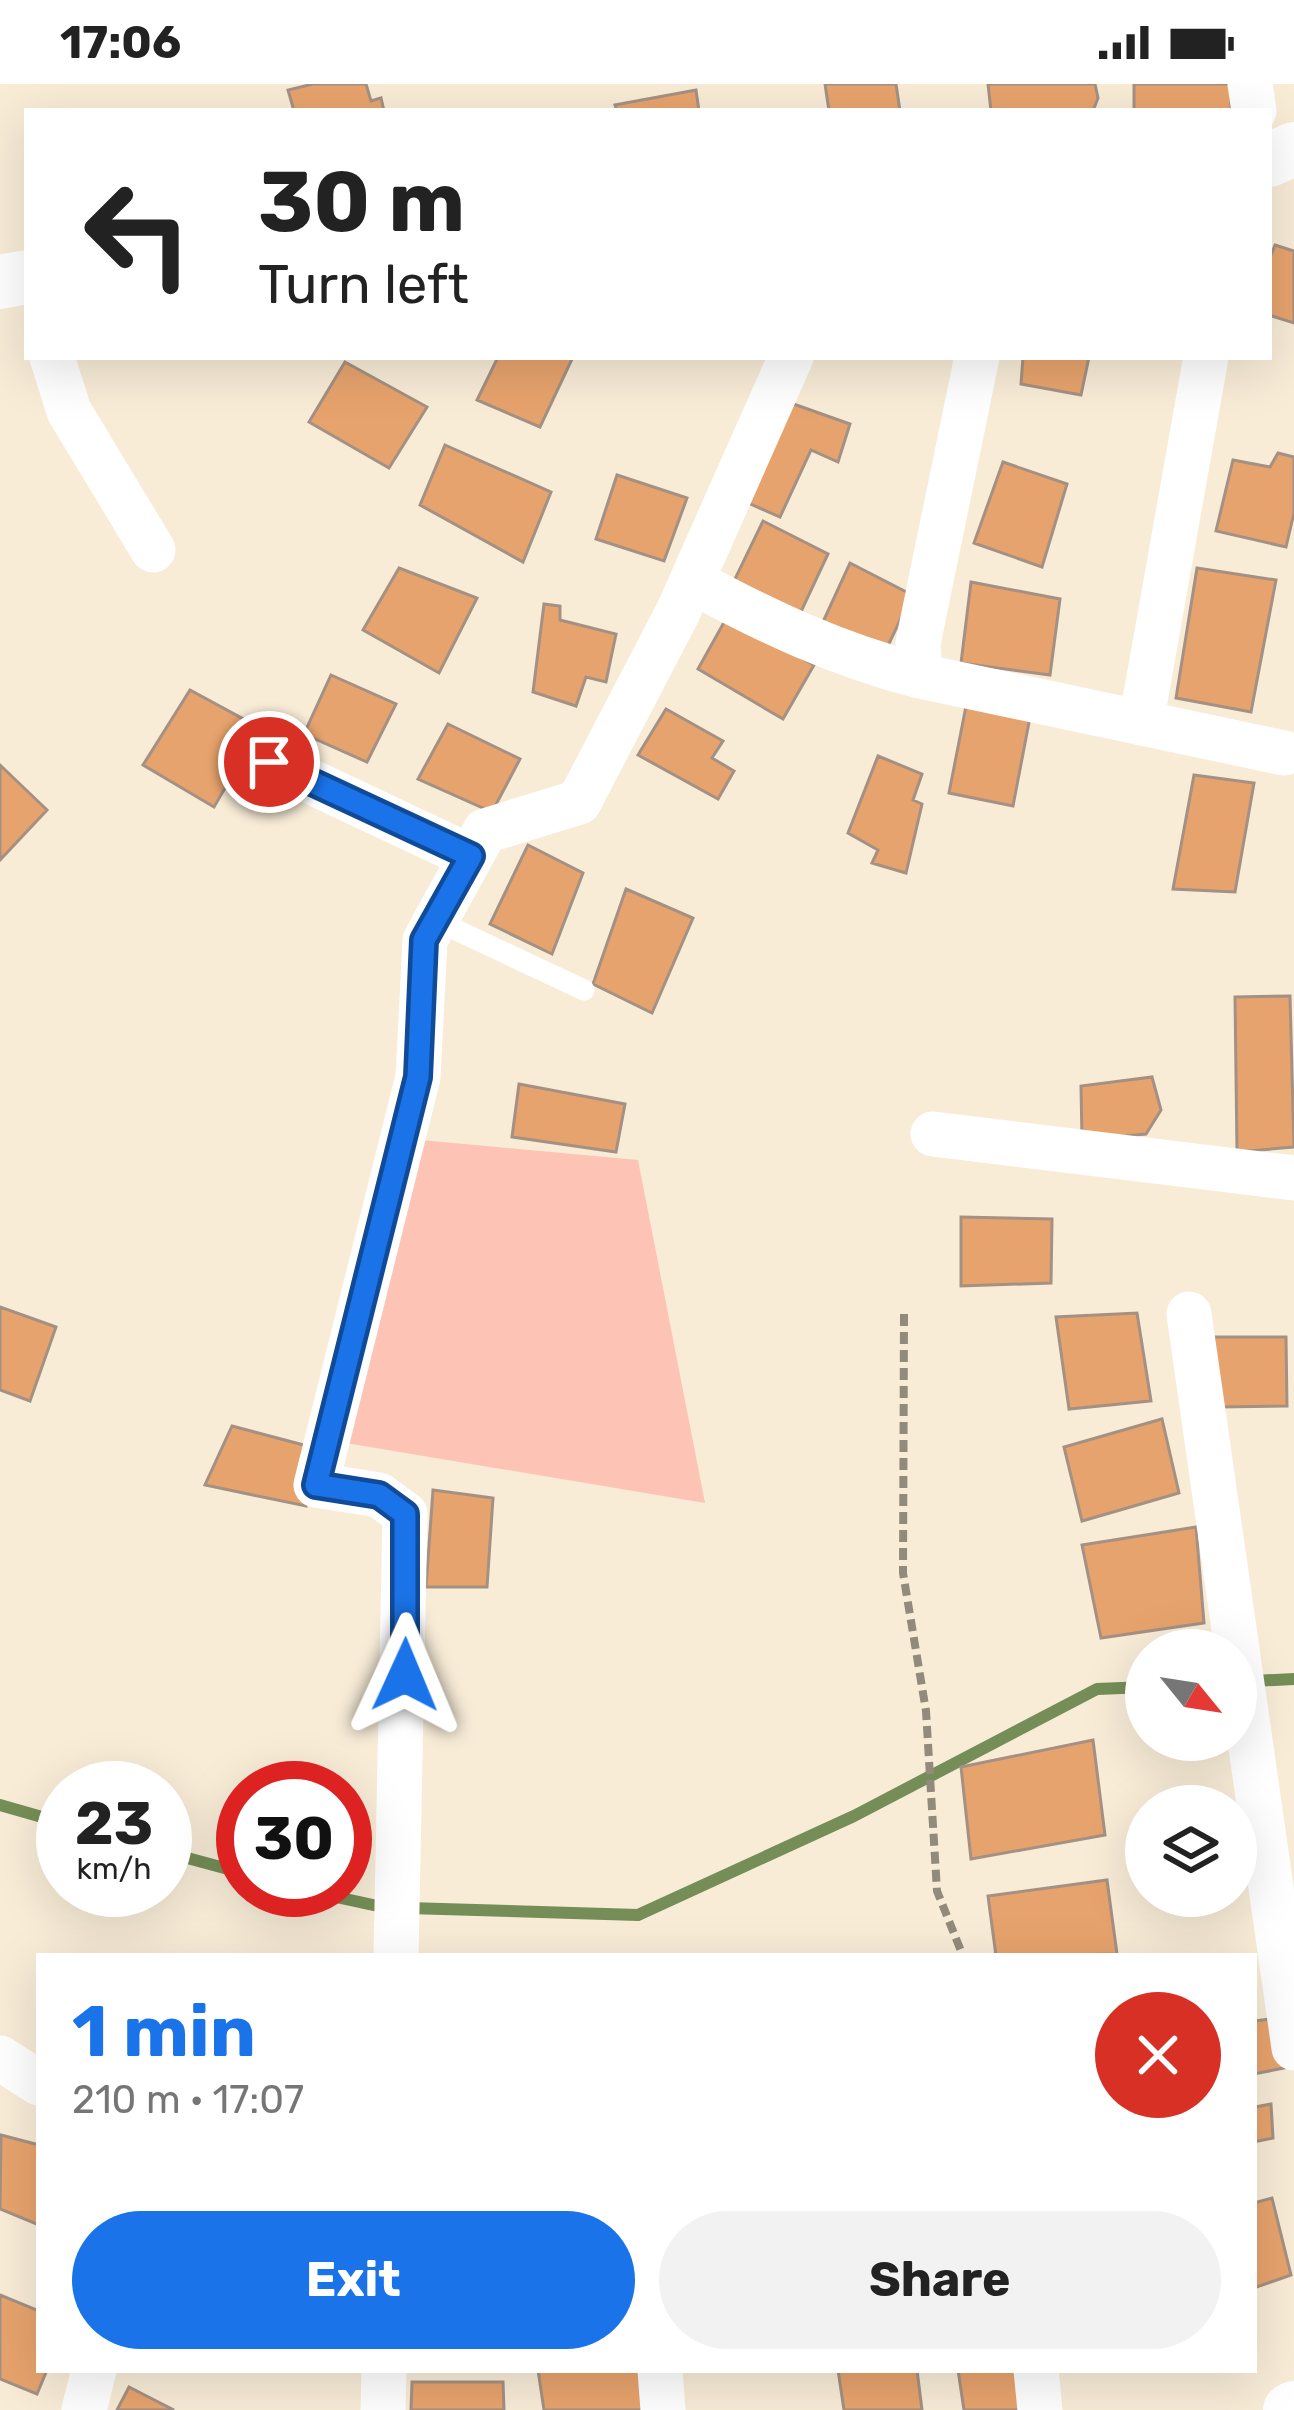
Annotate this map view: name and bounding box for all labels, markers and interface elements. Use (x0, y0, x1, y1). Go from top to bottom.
text: 17:06 (60, 16, 181, 69)
text: 30 m (258, 152, 465, 252)
icon: left (60, 156, 216, 312)
text: Turn left (258, 253, 469, 317)
pin (218, 711, 320, 813)
icon: arrive (236, 729, 302, 795)
position arrow (342, 1612, 468, 1738)
north arrow (1125, 1629, 1257, 1761)
map controls (1125, 1629, 1257, 1917)
speed limit sign: 30 (216, 1761, 372, 1917)
button: layers (1125, 1785, 1257, 1917)
text: 23 (75, 1788, 153, 1859)
text: km/h (77, 1851, 151, 1887)
text: 1 min (72, 1989, 256, 2074)
button: close (1095, 1992, 1221, 2118)
text: 210 m · 17:07 (72, 2077, 304, 2123)
button: Exit (72, 2211, 635, 2349)
button: Share (659, 2211, 1221, 2349)

